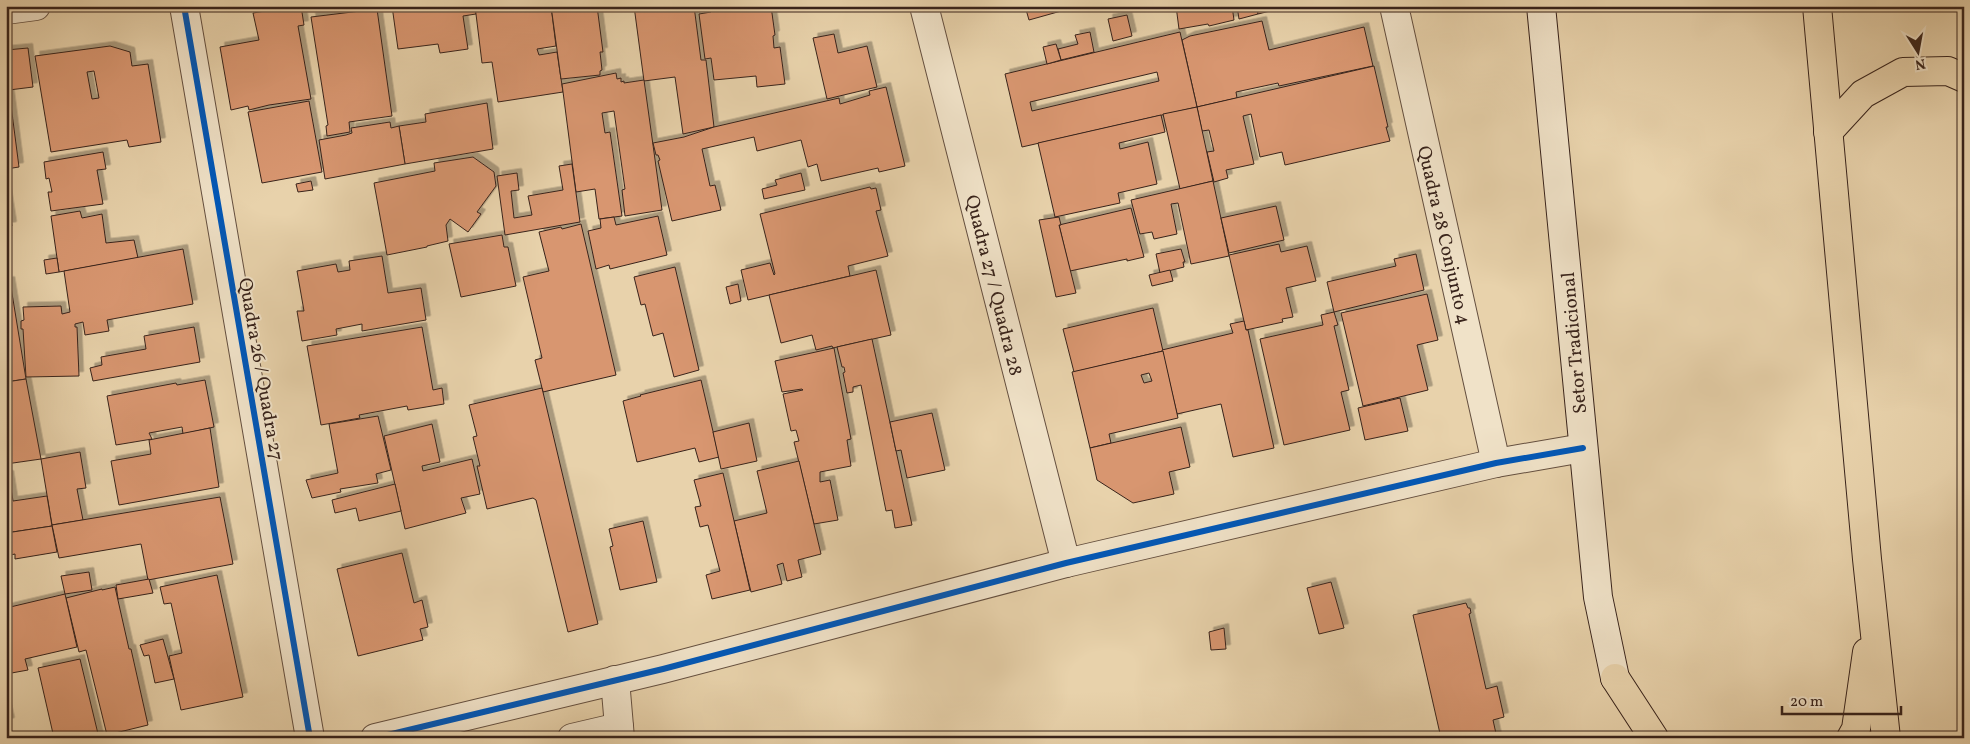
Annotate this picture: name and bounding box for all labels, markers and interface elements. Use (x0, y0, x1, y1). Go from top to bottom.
north arrow (1892, 28, 1942, 78)
text: N (1913, 53, 1927, 74)
street label: Quadra 28 Conjunto 4 (1410, 144, 1476, 327)
street label: Quadra 27 / Quadra 28 (958, 192, 1028, 379)
street label: Setor Tradicional (1556, 271, 1594, 415)
street label: Quadra 26 / Quadra 27 (231, 276, 289, 463)
scale bar (1782, 684, 1901, 716)
text: 20 m (1790, 692, 1823, 713)

